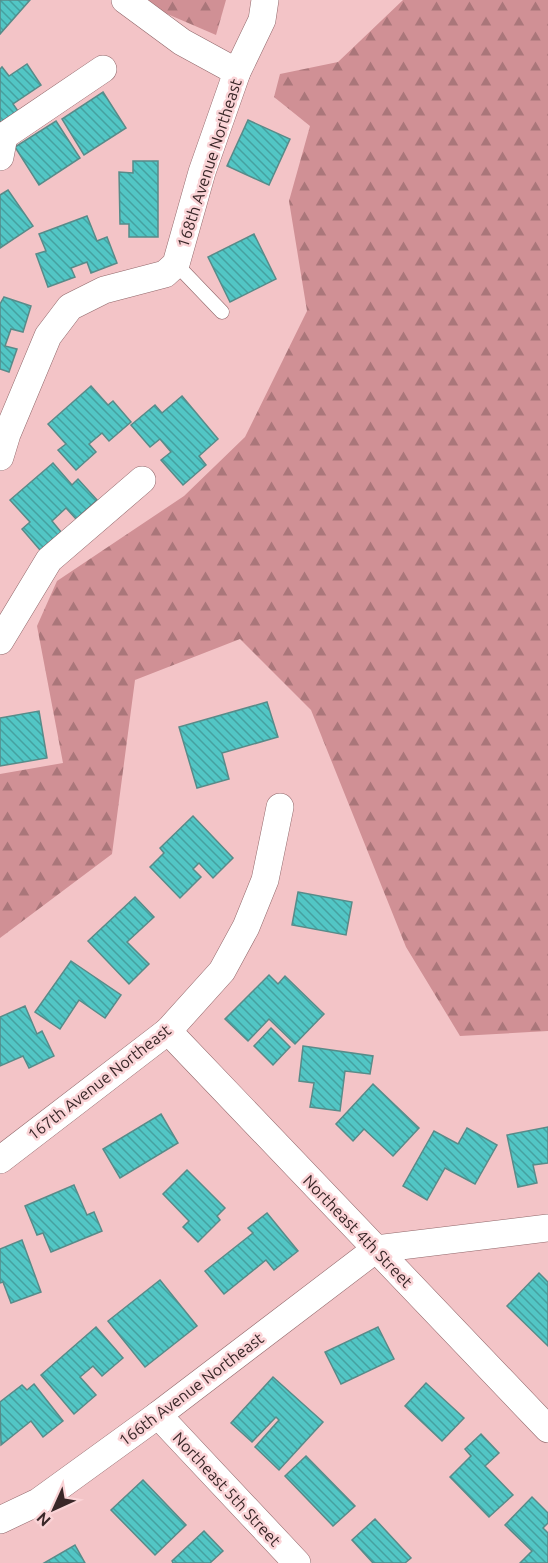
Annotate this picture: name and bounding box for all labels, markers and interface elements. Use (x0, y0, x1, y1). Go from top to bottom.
street label: 168th Avenue Northeast (173, 76, 245, 250)
street label: 167th Avenue Northeast (24, 1020, 175, 1143)
street label: Northeast 4th Street (300, 1171, 417, 1291)
street label: 166th Avenue Northeast (115, 1328, 267, 1449)
street label: Northeast 5th Street (170, 1428, 285, 1550)
north arrow (24, 1479, 84, 1539)
text: N (33, 1509, 54, 1530)

